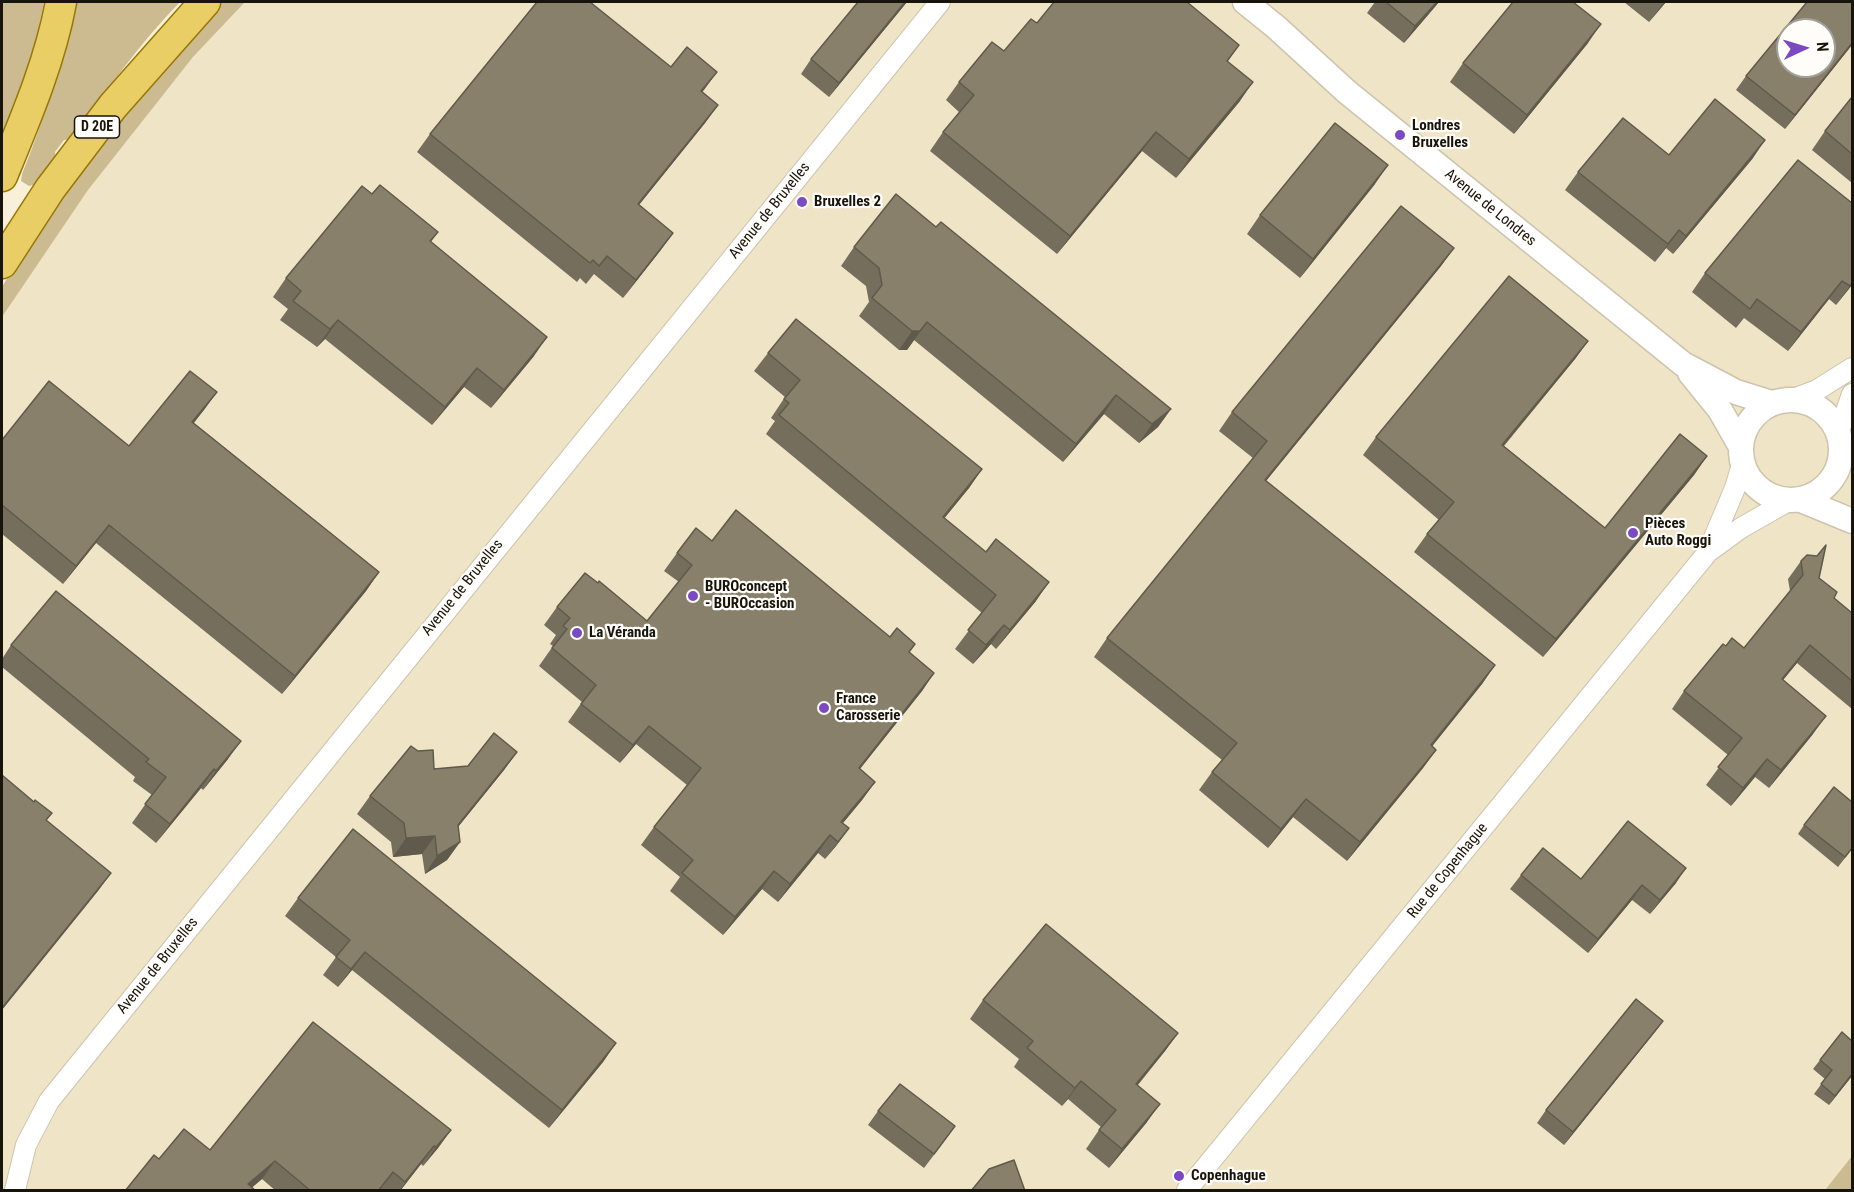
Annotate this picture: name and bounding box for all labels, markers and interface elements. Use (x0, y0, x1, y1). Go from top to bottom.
north arrow (1776, 18, 1836, 78)
text: N (1813, 41, 1832, 52)
road number: D 20E (74, 116, 120, 138)
place label: Londres Bruxelles (1412, 117, 1468, 152)
marker: Londres Bruxelles (1393, 128, 1407, 142)
street label: Avenue de Bruxelles (726, 159, 814, 263)
street label: Avenue de Londres (1441, 166, 1539, 250)
place label: Bruxelles 2 (814, 193, 881, 211)
marker: Bruxelles 2 (795, 195, 809, 209)
place label: Pièces Auto Roggi (1645, 515, 1711, 550)
marker: Pièces Auto Roggi (1626, 526, 1640, 540)
street label: Avenue de Bruxelles (419, 536, 507, 640)
place label: BUROconcept - BUROccasion (705, 578, 795, 613)
marker: BUROconcept - BUROccasion (686, 589, 700, 603)
place label: La Véranda (589, 624, 656, 642)
marker: La Véranda (570, 626, 584, 640)
place label: France Carosserie (836, 690, 901, 725)
marker: France Carosserie (817, 701, 831, 715)
street label: Rue de Copenhague (1404, 820, 1492, 922)
street label: Avenue de Bruxelles (114, 914, 202, 1018)
place label: Copenhague (1191, 1167, 1266, 1185)
marker: Copenhague (1172, 1169, 1186, 1183)

